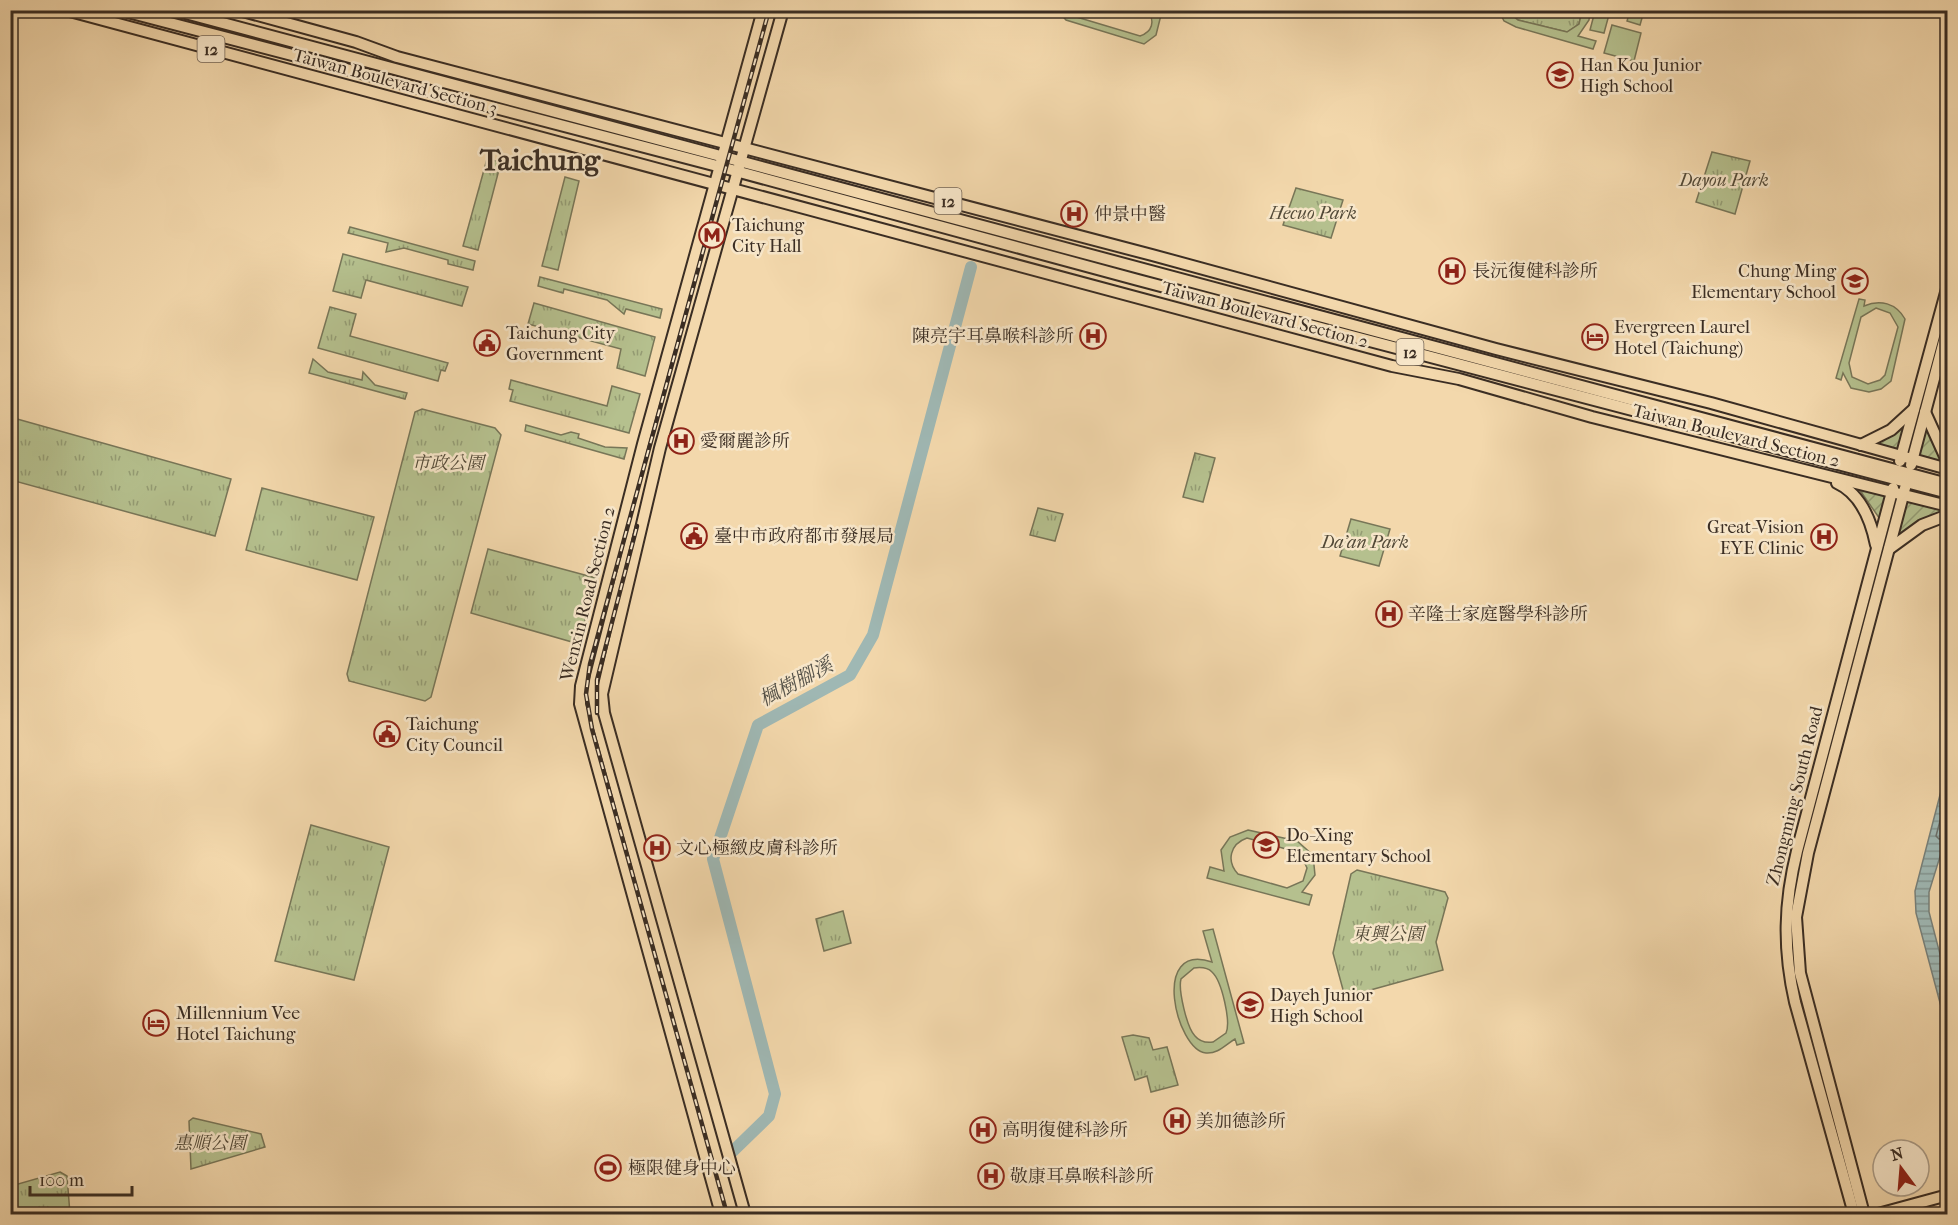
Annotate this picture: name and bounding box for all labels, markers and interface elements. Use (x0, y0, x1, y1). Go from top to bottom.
road number: 12 (198, 36, 224, 62)
street label: Taiwan Boulevard Section 3 (290, 45, 500, 119)
place label: Han Kou Junior High School (1580, 55, 1702, 97)
school or university icon: Han Kou Junior High School (1545, 60, 1575, 90)
district label: Taichung (479, 143, 601, 178)
park label: Dayou Park (1678, 170, 1769, 191)
road number: 12 (934, 188, 962, 214)
hospital icon: 仲景中醫 (1059, 199, 1089, 229)
park label: Hecuo Park (1268, 203, 1357, 224)
place label: 仲景中醫 (1094, 204, 1166, 225)
place label: Taichung City Hall (732, 215, 804, 257)
metro station icon: Taichung City Hall (697, 220, 727, 250)
hospital icon: 長沅復健科診所 (1437, 256, 1467, 286)
place label: 長沅復健科診所 (1472, 261, 1598, 282)
place label: Chung Ming Elementary School (1691, 261, 1836, 303)
school or university icon: Chung Ming Elementary School (1840, 266, 1870, 296)
street label: Taiwan Boulevard Section 2 (1159, 277, 1371, 353)
place label: Evergreen Laurel Hotel (Taichung) (1614, 317, 1750, 359)
hospital icon: 陳亮宇耳鼻喉科診所 (1078, 321, 1108, 351)
hotel icon: Evergreen Laurel Hotel (Taichung) (1580, 322, 1610, 352)
place label: Taichung City Government (506, 323, 617, 365)
place label: 陳亮宇耳鼻喉科診所 (912, 326, 1074, 347)
public building icon: Taichung City Government (472, 328, 502, 358)
road number: 12 (1396, 339, 1424, 365)
street label: Taiwan Boulevard Section 2 (1630, 400, 1842, 472)
hospital icon: 愛爾麗診所 (666, 426, 696, 456)
place label: 愛爾麗診所 (700, 431, 790, 452)
park label: 市政公園 (412, 453, 487, 474)
street label: Wenxin Road Section 2 (556, 505, 620, 684)
place label: Great-Vision EYE Clinic (1707, 517, 1805, 559)
public building icon: 臺中市政府都市發展局 (679, 521, 709, 551)
hospital icon: Great-Vision EYE Clinic (1809, 522, 1839, 552)
place label: 臺中市政府都市發展局 (714, 526, 894, 547)
park label: Da’an Park (1320, 532, 1409, 553)
hospital icon: 辛隆士家庭醫學科診所 (1374, 599, 1404, 629)
place label: 辛隆士家庭醫學科診所 (1408, 604, 1588, 625)
water label: 楓樹腳溪 (755, 652, 838, 711)
street label: Zhongming South Road (1763, 704, 1828, 888)
place label: Taichung City Council (406, 714, 503, 756)
public building icon: Taichung City Council (372, 719, 402, 749)
place label: Do-Xing Elementary School (1286, 825, 1431, 867)
school or university icon: Do-Xing Elementary School (1251, 830, 1281, 860)
hospital icon: 文心極緻皮膚科診所 (642, 833, 672, 863)
place label: 文心極緻皮膚科診所 (676, 838, 838, 859)
park label: 東興公園 (1352, 924, 1427, 945)
place label: Dayeh Junior High School (1270, 985, 1373, 1027)
school or university icon: Dayeh Junior High School (1235, 990, 1265, 1020)
place label: Millennium Vee Hotel Taichung (176, 1003, 300, 1045)
hotel icon: Millennium Vee Hotel Taichung (141, 1008, 171, 1038)
hospital icon: 美加德診所 (1162, 1106, 1192, 1136)
place label: 美加德診所 (1196, 1111, 1286, 1132)
hospital icon: 高明復健科診所 (968, 1115, 998, 1145)
place label: 高明復健科診所 (1002, 1120, 1128, 1141)
park label: 惠順公園 (174, 1133, 249, 1154)
north arrow (1871, 1138, 1931, 1198)
text: N (1889, 1143, 1906, 1165)
sports icon: 極限健身中心 (593, 1153, 623, 1183)
place label: 極限健身中心 (628, 1158, 736, 1179)
scale bar (30, 1159, 132, 1197)
hospital icon: 敬康耳鼻喉科診所 (976, 1161, 1006, 1191)
place label: 敬康耳鼻喉科診所 (1010, 1166, 1154, 1187)
text: 100 m (39, 1170, 84, 1191)

